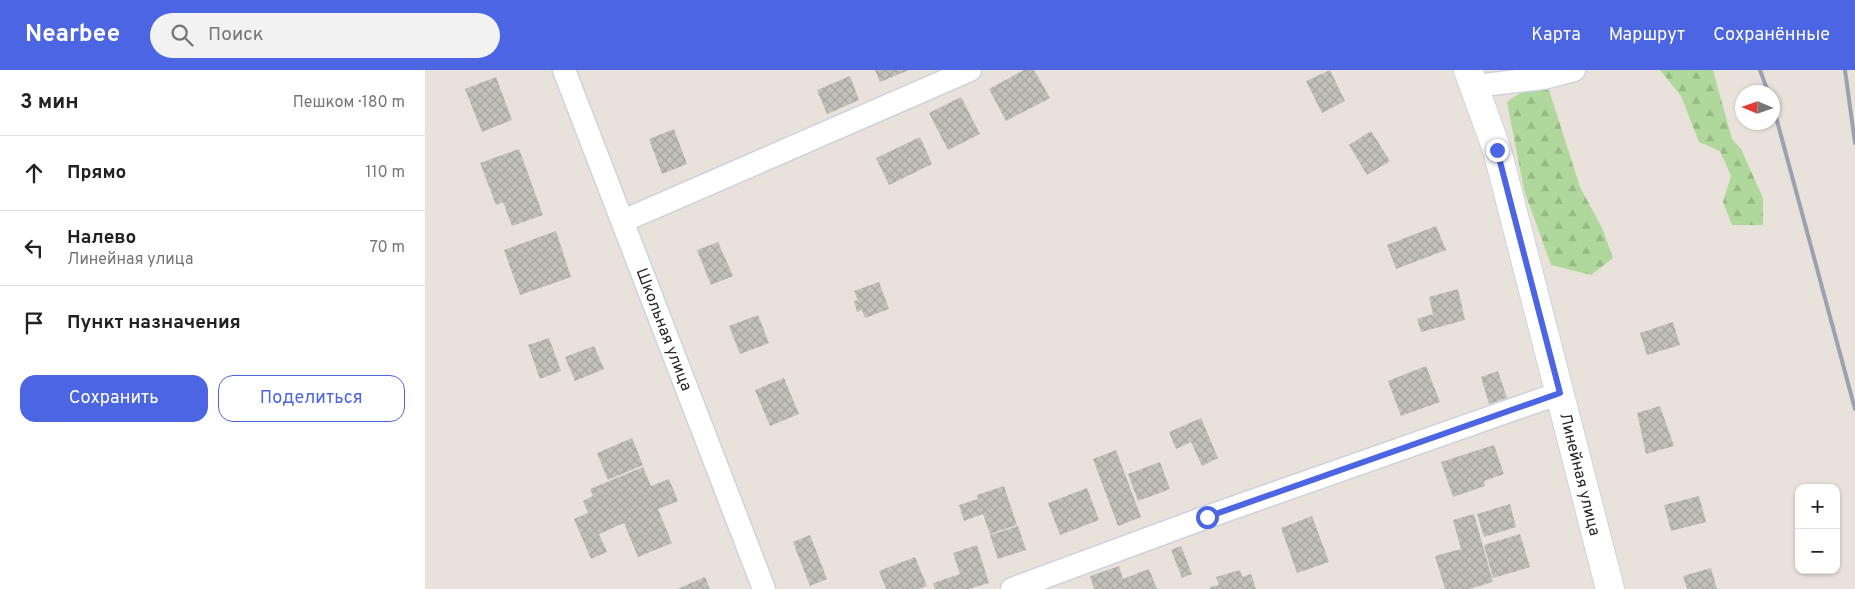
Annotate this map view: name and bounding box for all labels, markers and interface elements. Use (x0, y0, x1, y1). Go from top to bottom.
search box (150, 13, 500, 58)
text: Nearbee (25, 20, 120, 50)
icon: search (168, 21, 196, 49)
text: Поиск (208, 23, 264, 47)
text: Карта (1531, 24, 1581, 47)
text: Маршрут (1609, 24, 1685, 47)
text: Сохранённые (1713, 24, 1830, 47)
north arrow (1735, 85, 1780, 130)
text: 3 мин (20, 89, 79, 116)
text: Пешком · 180 m (293, 93, 405, 113)
route end (1486, 139, 1509, 162)
icon: ahead (20, 159, 48, 187)
text: Прямо (67, 161, 126, 185)
text: 110 m (365, 163, 405, 183)
text: Налево (67, 226, 136, 250)
icon: left (20, 234, 48, 262)
text: 70 m (370, 238, 405, 258)
text: Линейная улица (67, 250, 193, 270)
street label: Школьная улица (631, 266, 696, 394)
icon: arrive (20, 309, 48, 337)
text: Пункт назначения (67, 311, 241, 335)
button: Сохранить (20, 375, 208, 422)
button: Поделиться (218, 375, 405, 422)
street label: Линейная улица (1554, 411, 1604, 538)
map controls (1795, 484, 1840, 574)
button: + (1795, 484, 1840, 529)
route start (1196, 506, 1219, 529)
button: − (1795, 529, 1840, 574)

